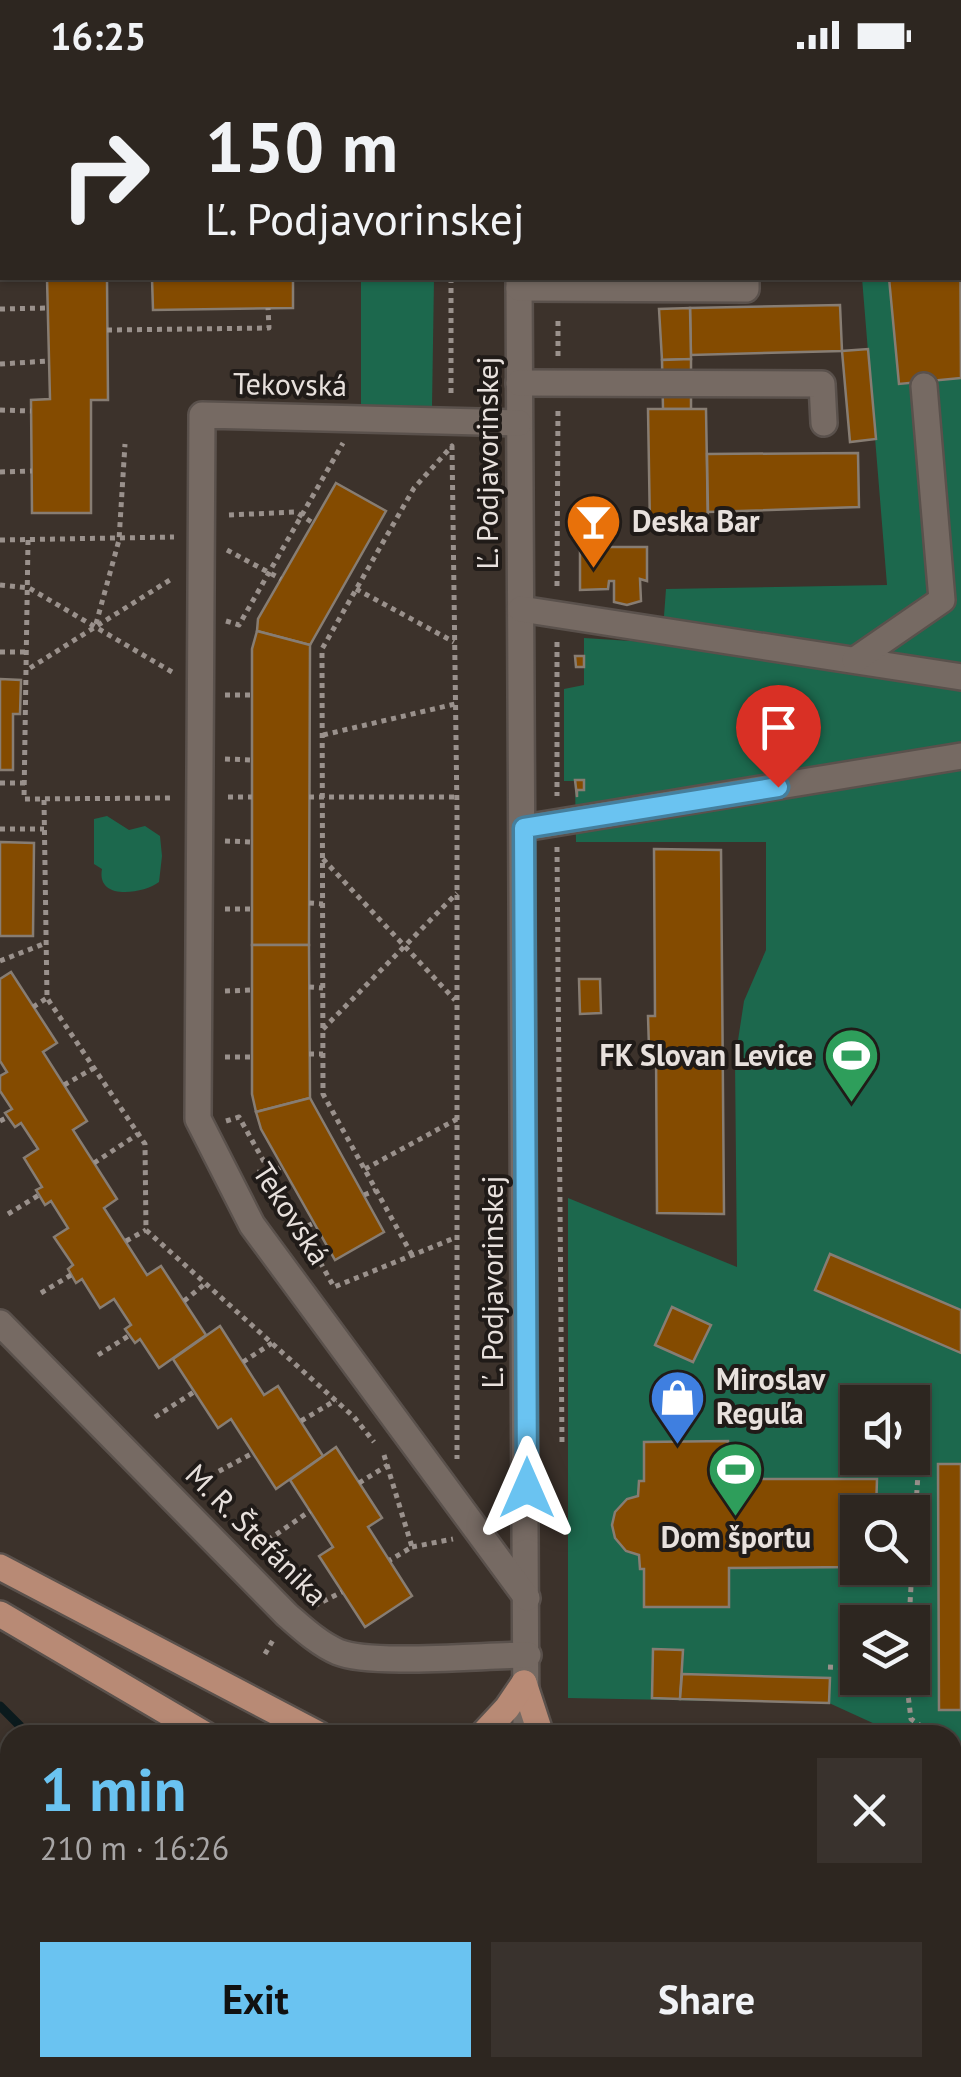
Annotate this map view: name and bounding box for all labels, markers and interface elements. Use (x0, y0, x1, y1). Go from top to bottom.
text: 16:25 (50, 11, 146, 60)
text: 150 m (205, 101, 398, 191)
icon: right (40, 110, 170, 240)
text: Ľ. Podjavorinskej (205, 189, 525, 247)
street label: Ľ. Podjavorinskej (467, 356, 506, 570)
street label: Tekovská (233, 363, 347, 404)
bar icon: Deska Bar (563, 492, 623, 571)
place label: Deska Bar (632, 501, 760, 540)
pin (736, 685, 821, 788)
icon: arrive (751, 700, 806, 755)
sports icon: FK Slovan Levice (822, 1026, 882, 1105)
place label: FK Slovan Levice (600, 1035, 813, 1074)
street label: Tekovská (245, 1155, 340, 1272)
street label: Ľ. Podjavorinskej (472, 1175, 511, 1389)
place label: Miroslav Reguľa (716, 1359, 826, 1432)
shop icon: Miroslav Reguľa (647, 1367, 707, 1446)
map controls (840, 1385, 930, 1695)
button: sound (840, 1385, 930, 1475)
position arrow (475, 1436, 579, 1540)
sports icon: Dom športu (706, 1440, 766, 1519)
street label: M. R. Štefánika (178, 1455, 336, 1613)
button: search (840, 1495, 930, 1585)
place label: Dom športu (661, 1517, 811, 1556)
button: layers (840, 1605, 930, 1695)
text: 1 min (40, 1750, 186, 1828)
button: close (817, 1758, 922, 1863)
text: 210 m · 16:26 (40, 1827, 229, 1869)
button: Exit (40, 1942, 471, 2057)
button: Share (491, 1942, 922, 2057)

